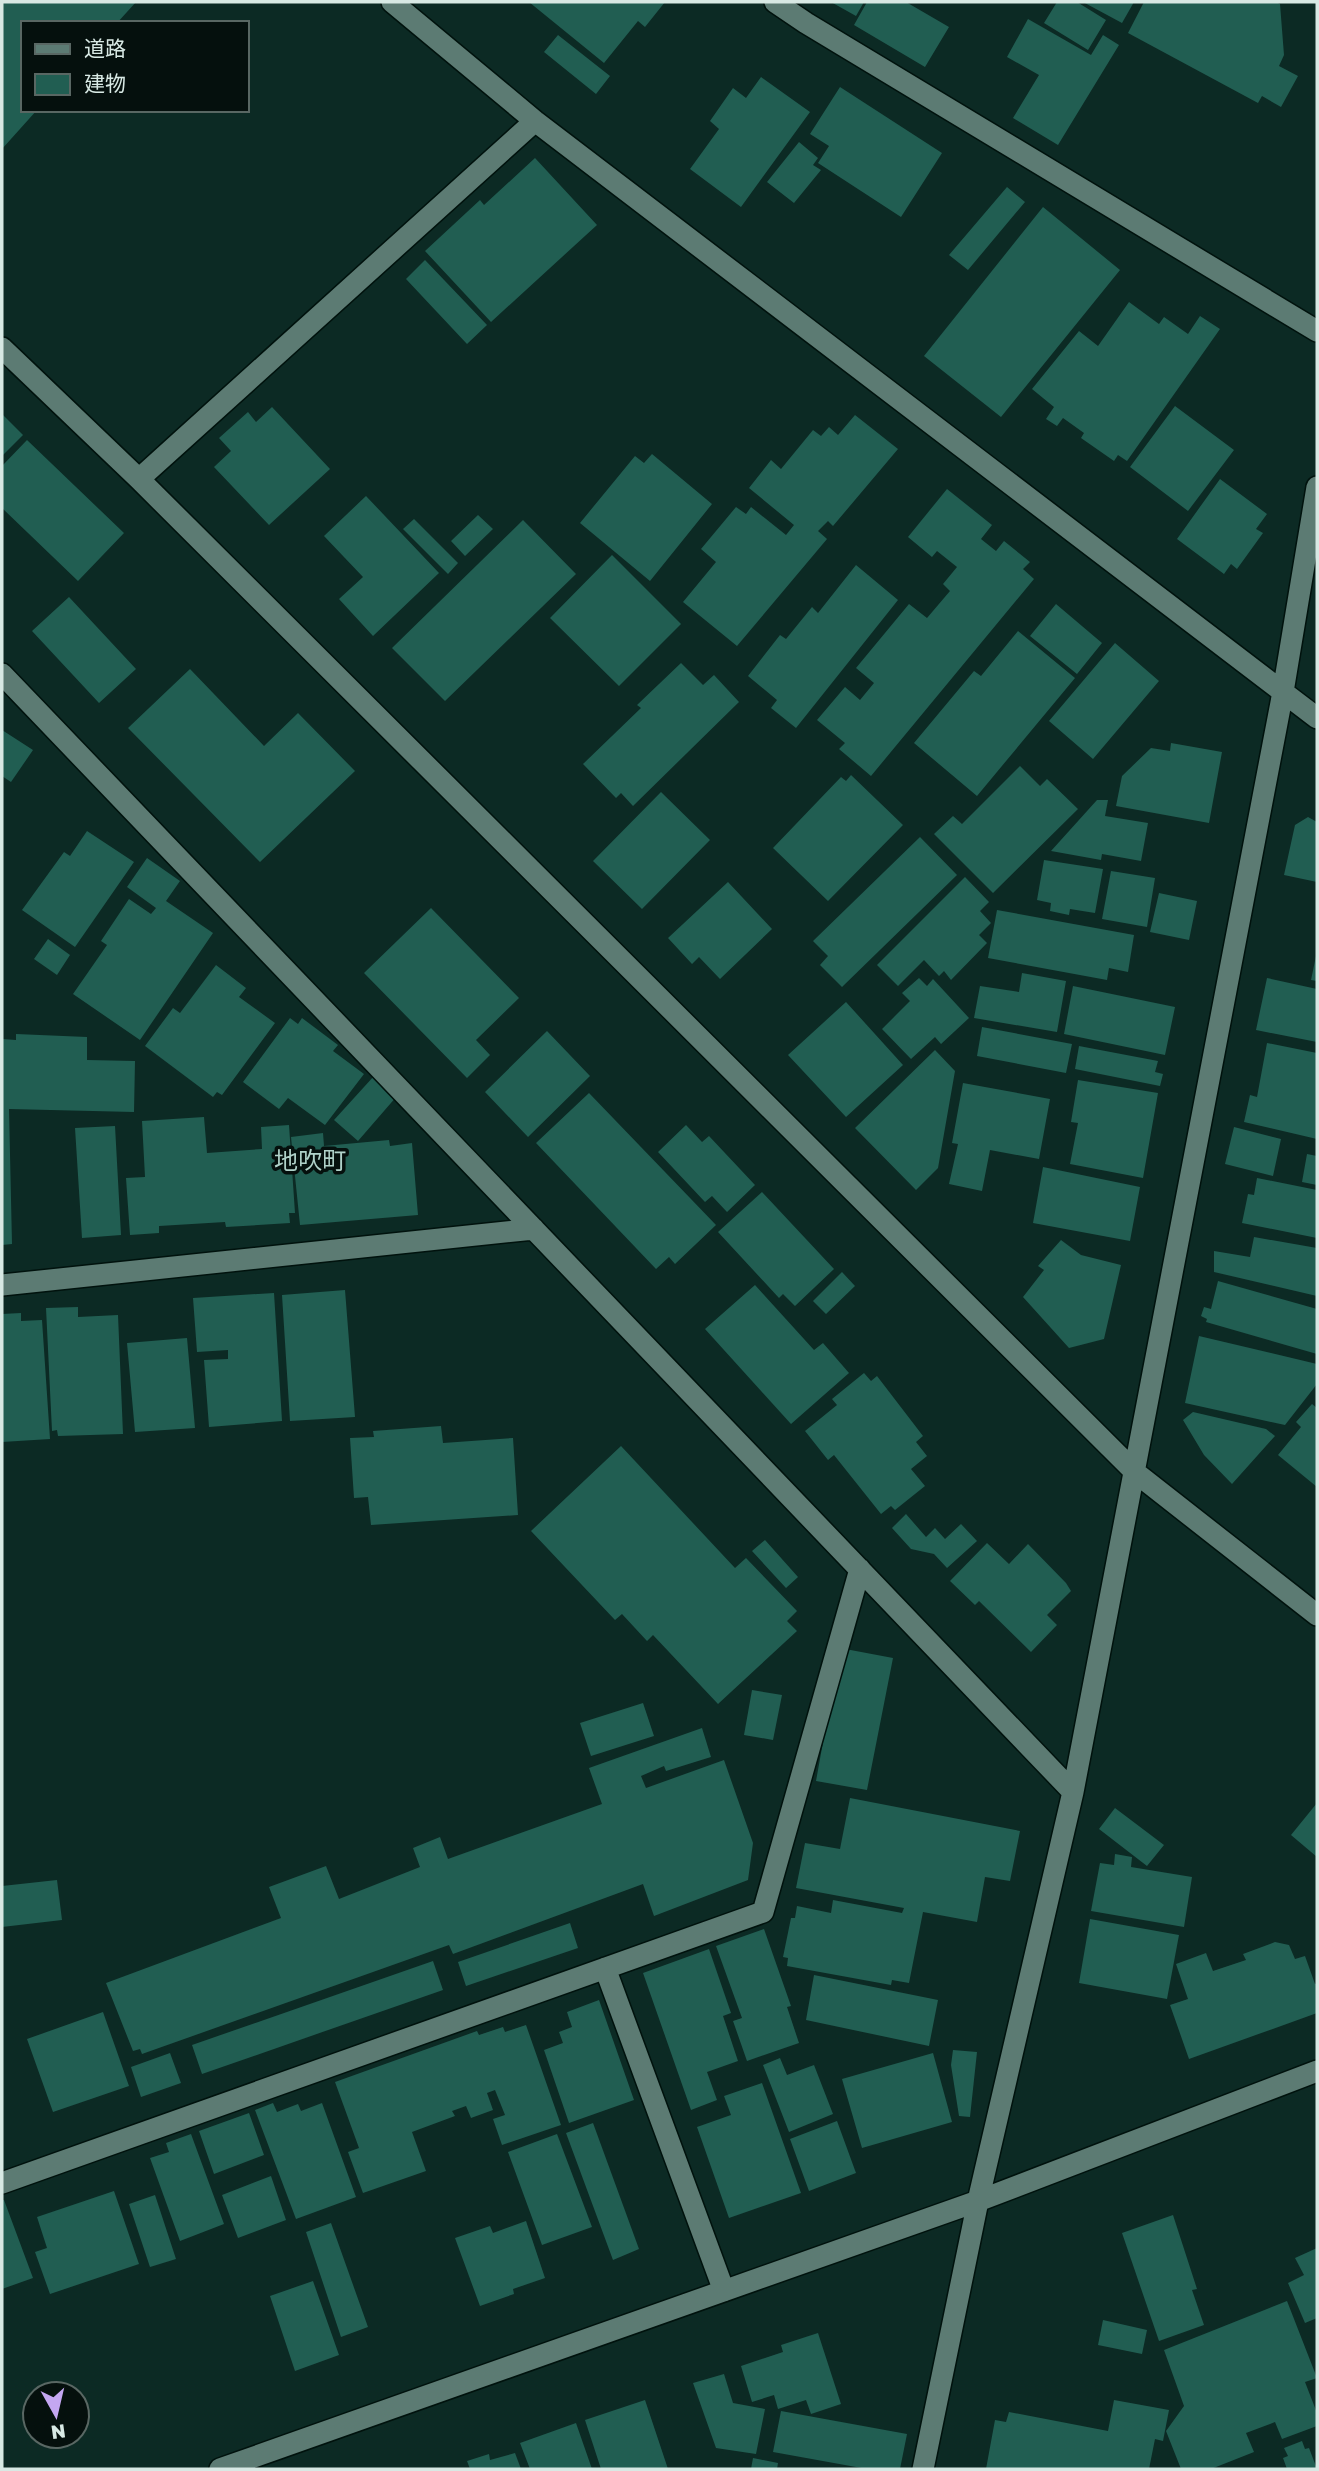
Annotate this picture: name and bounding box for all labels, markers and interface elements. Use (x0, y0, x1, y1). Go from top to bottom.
legend (21, 21, 248, 112)
text: 道路 (84, 35, 126, 61)
text: 建物 (84, 70, 126, 96)
district label: 地吹町 (274, 1145, 346, 1174)
north arrow (21, 2380, 91, 2450)
text: N (50, 2420, 67, 2445)

